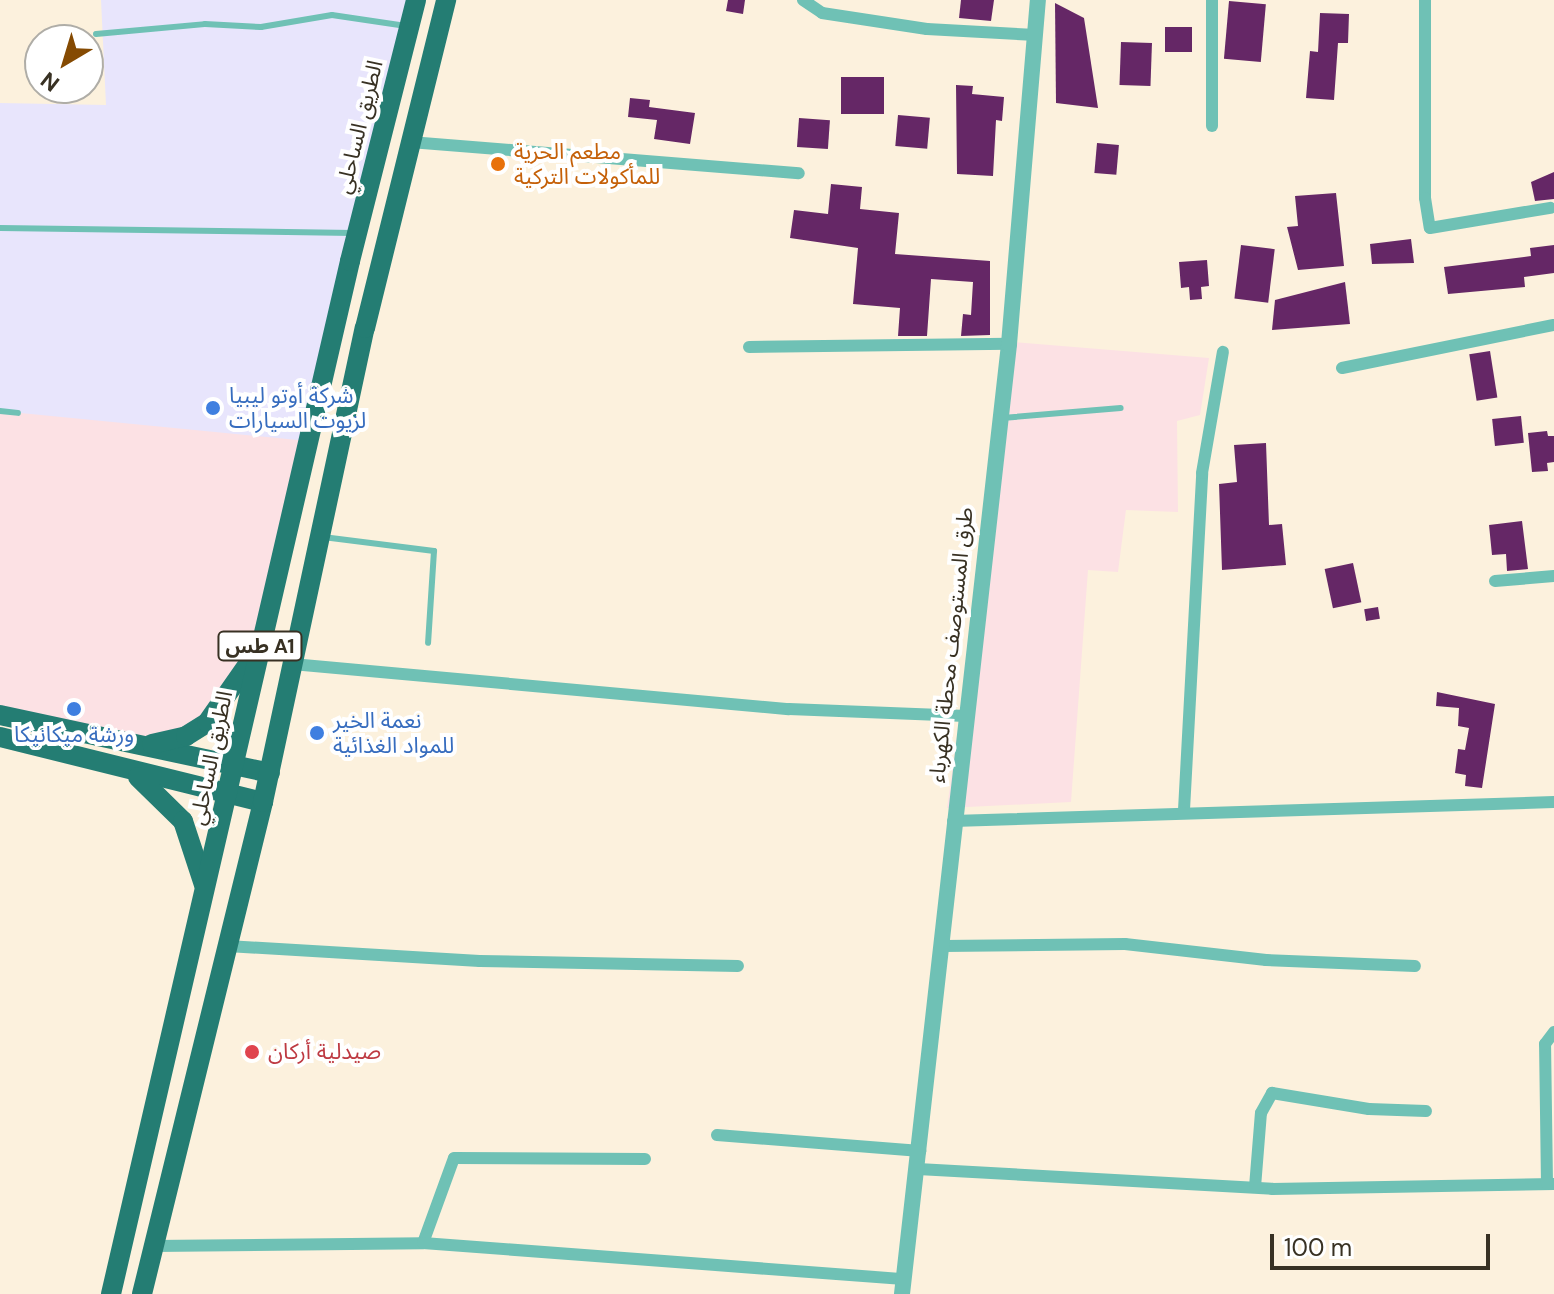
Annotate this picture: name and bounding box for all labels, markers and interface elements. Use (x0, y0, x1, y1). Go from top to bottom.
north arrow (24, 24, 104, 104)
street label: الطريق الساحلي (330, 58, 388, 196)
text: N (35, 65, 65, 98)
place label: مطعم الحرية للمأكولات التركية (514, 138, 660, 190)
marker: مطعم الحرية للمأكولات التركية (489, 155, 507, 173)
place label: شركة أوتو ليبيا لزيوت السيارات (229, 382, 366, 434)
marker: شركة أوتو ليبيا لزيوت السيارات (204, 399, 222, 417)
street label: طرق المستوصف محطة الكهرباء (923, 506, 979, 784)
road number: طس A1 (216, 630, 304, 662)
street label: الطريق الساحلي (184, 688, 238, 828)
marker: ورشة ميكانيكا (65, 700, 83, 718)
place label: نعمة الخير للمواد الغذائية (333, 707, 454, 758)
place label: ورشة ميكانيكا (14, 722, 134, 748)
marker: نعمة الخير للمواد الغذائية (308, 724, 326, 742)
place label: صيدلية أركان (268, 1039, 381, 1065)
marker: صيدلية أركان (243, 1043, 261, 1061)
scale bar (1274, 1218, 1494, 1268)
text: 100 m (1284, 1232, 1352, 1263)

